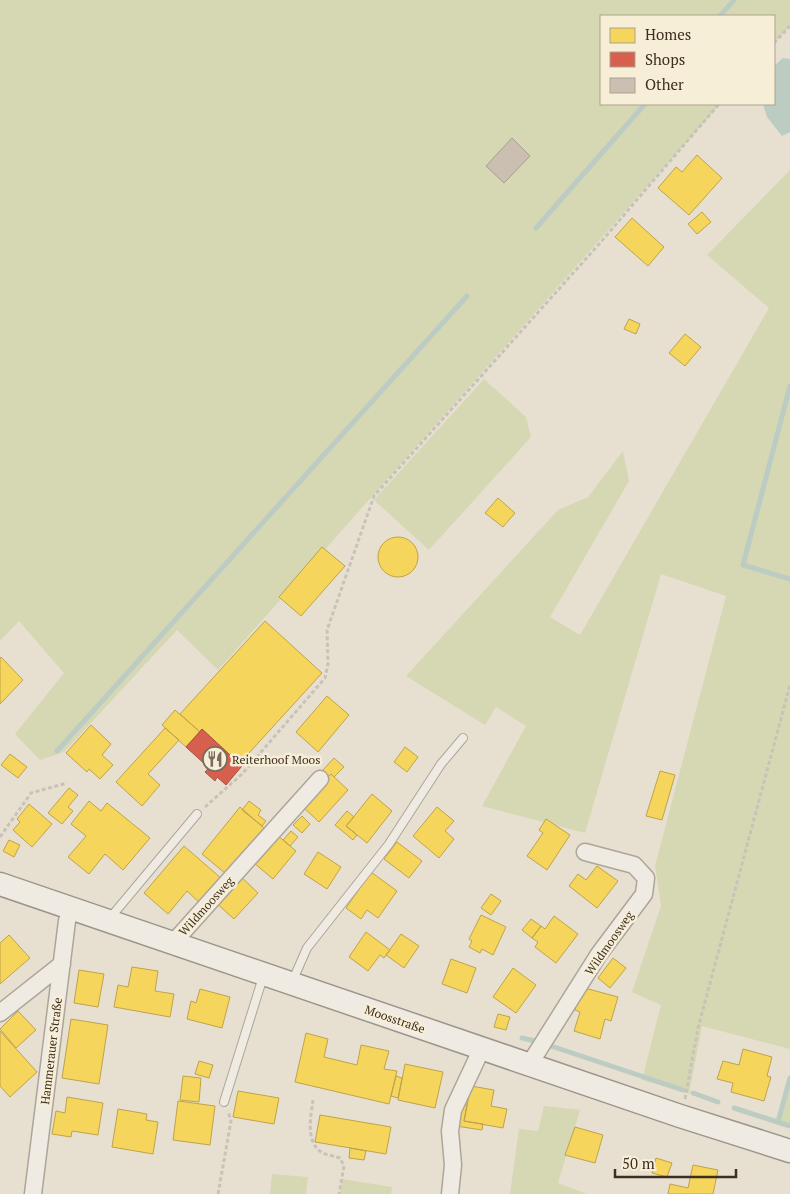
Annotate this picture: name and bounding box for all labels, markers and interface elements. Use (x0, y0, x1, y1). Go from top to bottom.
legend (600, 15, 775, 105)
text: Homes (645, 24, 691, 44)
text: Shops (645, 49, 685, 69)
text: Other (645, 74, 684, 94)
restaurant icon: Reiterhoof Moos (202, 746, 228, 772)
place label: Reiterhoof Moos (232, 752, 320, 767)
street label: Wildmoosweg (175, 873, 237, 939)
street label: Wildmoosweg (581, 907, 637, 978)
street label: Hammerauer Straße (37, 997, 65, 1105)
street label: Moosstraße (363, 1002, 427, 1036)
scale bar (615, 1146, 736, 1178)
text: 50 m (622, 1153, 655, 1173)

